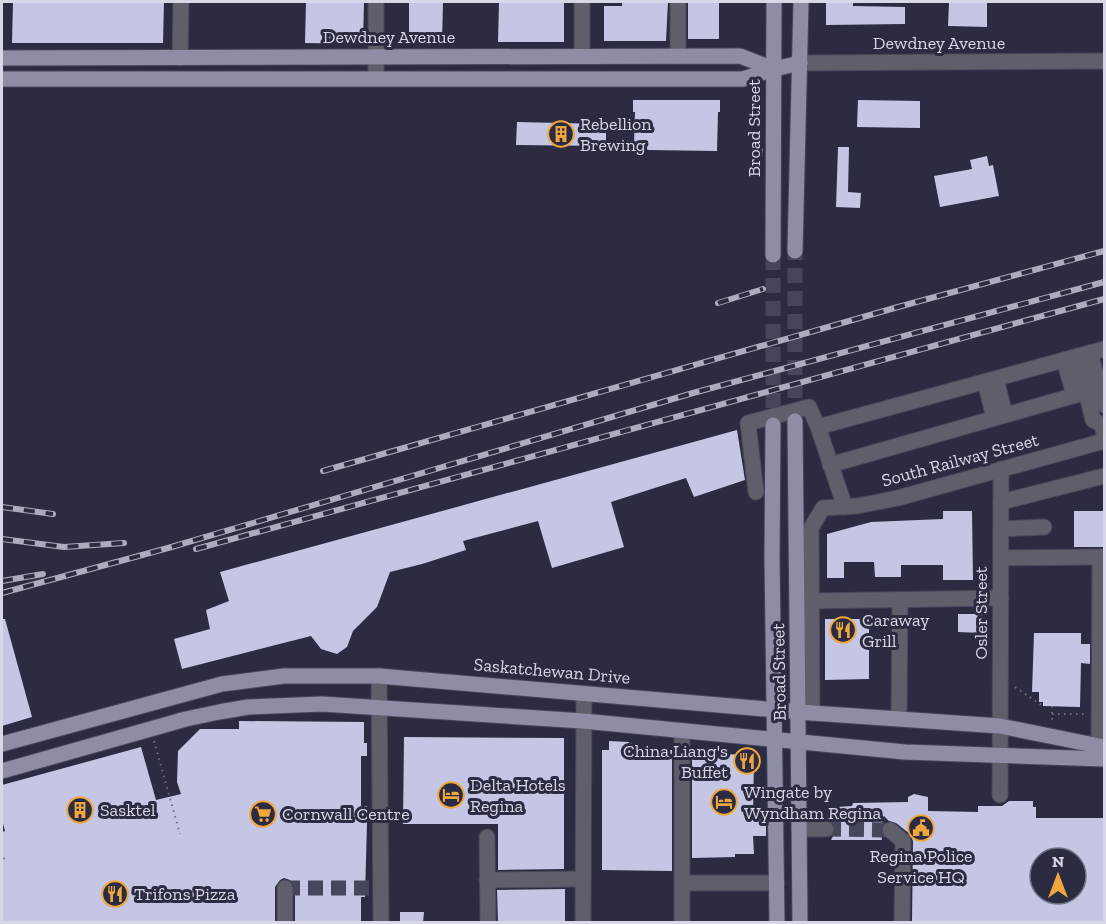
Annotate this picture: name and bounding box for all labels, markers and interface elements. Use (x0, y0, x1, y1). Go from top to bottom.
street label: Dewdney Avenue (323, 26, 455, 48)
street label: Dewdney Avenue (873, 32, 1005, 54)
street label: Broad Street (743, 79, 765, 177)
place label: Rebellion Brewing (580, 113, 652, 156)
building icon: Rebellion Brewing (546, 119, 576, 149)
street label: South Railway Street (879, 428, 1041, 492)
street label: Osler Street (970, 566, 992, 660)
place label: Caraway Grill (862, 609, 930, 652)
restaurant icon: Caraway Grill (828, 615, 858, 645)
street label: Broad Street (767, 623, 791, 721)
street label: Saskatchewan Drive (473, 653, 631, 689)
place label: China Liang's Buffet (623, 740, 728, 783)
restaurant icon: China Liang's Buffet (732, 746, 762, 776)
place label: Delta Hotels Regina (470, 774, 566, 817)
hotel icon: Delta Hotels Regina (436, 780, 466, 810)
place label: Wingate by Wyndham Regina (744, 781, 882, 824)
hotel icon: Wingate by Wyndham Regina (709, 787, 739, 817)
building icon: Sasktel (65, 795, 95, 825)
place label: Sasktel (100, 799, 156, 821)
supermarket icon: Cornwall Centre (248, 799, 278, 829)
place label: Cornwall Centre (282, 803, 410, 825)
public building icon: Regina Police Service HQ (906, 813, 936, 843)
place label: Regina Police Service HQ (869, 845, 973, 888)
north arrow (1028, 846, 1088, 906)
text: N (1052, 852, 1064, 871)
restaurant icon: Trifons Pizza (100, 879, 130, 909)
place label: Trifons Pizza (134, 883, 236, 905)

